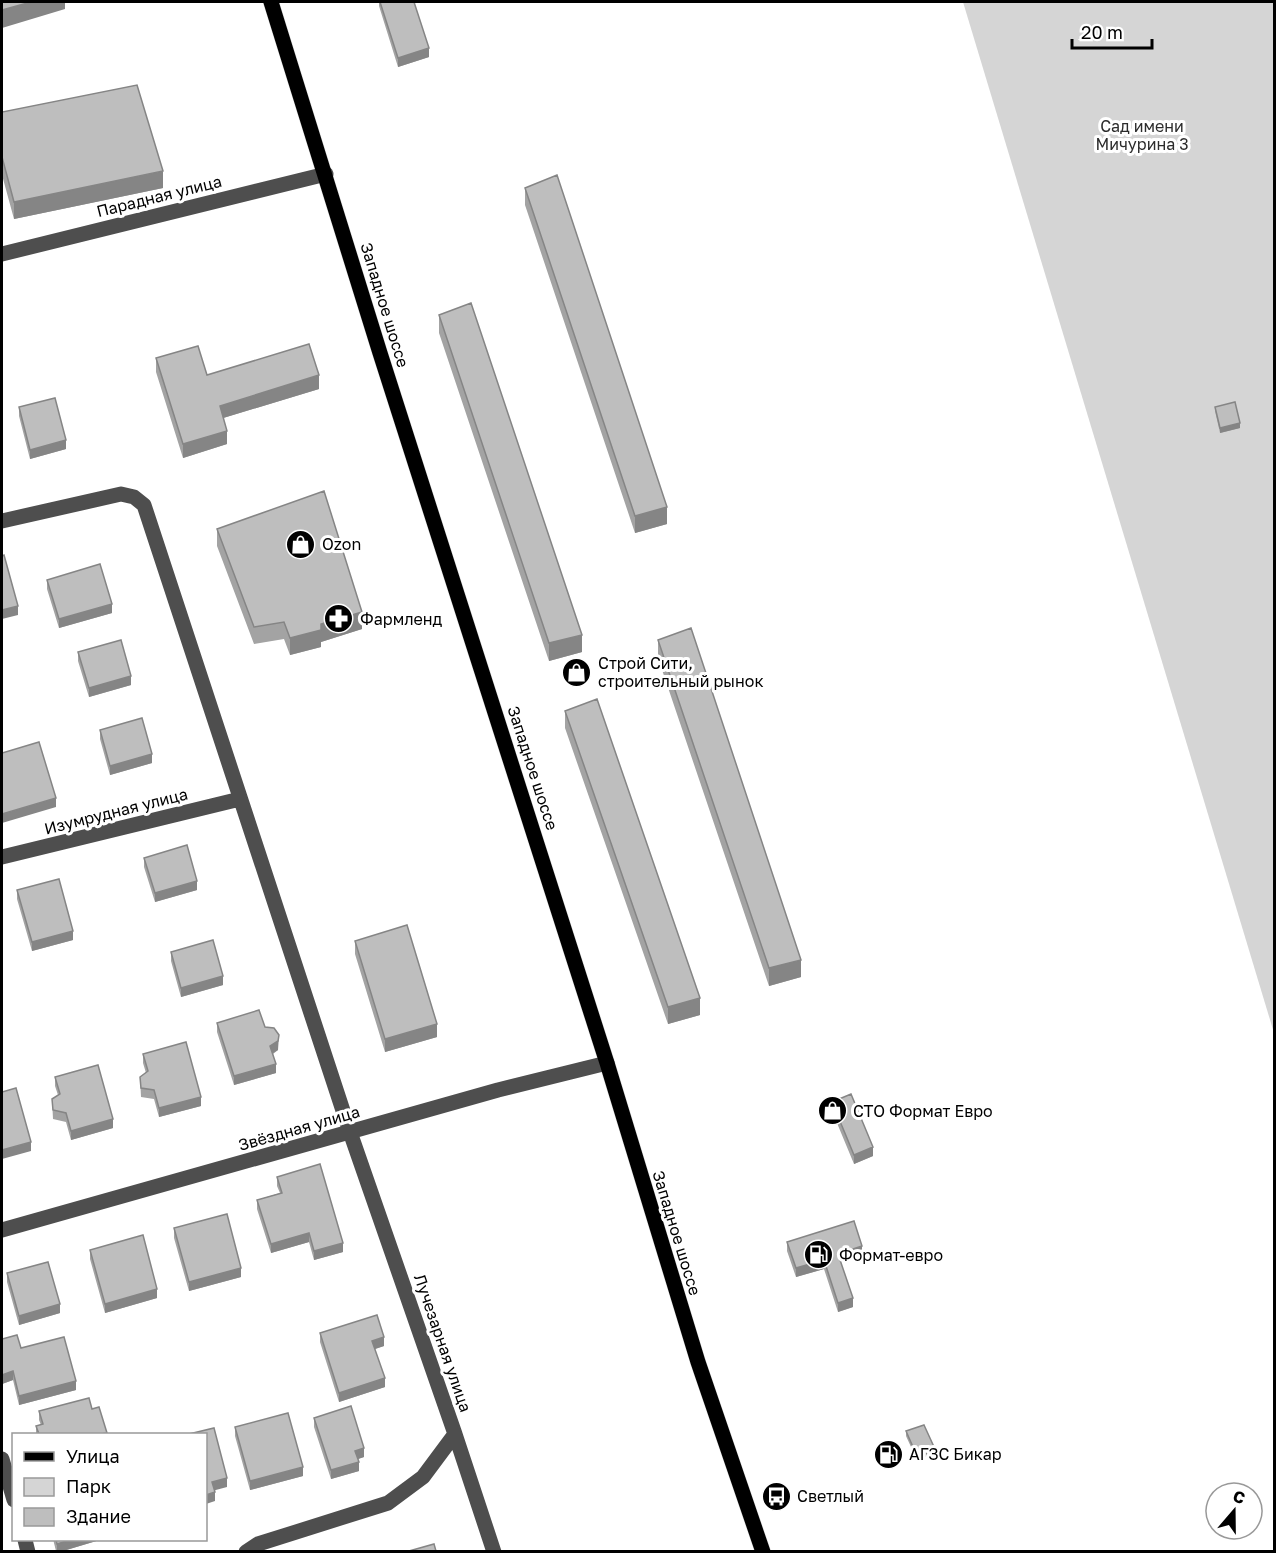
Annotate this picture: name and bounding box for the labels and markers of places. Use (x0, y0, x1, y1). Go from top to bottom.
shop icon: Ozon (285, 528, 317, 560)
place label: Ozon (322, 534, 361, 554)
pharmacy icon: Фармленд (323, 603, 355, 635)
place label: Фармленд (360, 609, 443, 629)
place label: Строй Сити, строительный рынок (598, 653, 764, 691)
shop icon: Строй Сити, строительный рынок (561, 656, 593, 688)
shop icon: СТО Формат Евро (816, 1095, 848, 1127)
place label: СТО Формат Евро (853, 1101, 993, 1121)
fuel station icon: Формат-евро (802, 1239, 834, 1271)
place label: Формат-евро (839, 1245, 943, 1265)
fuel station icon: АГЗС Бикар (872, 1438, 904, 1470)
place label: АГЗС Бикар (909, 1444, 1002, 1464)
bus stop icon: Светлый (760, 1480, 792, 1512)
place label: Светлый (797, 1486, 864, 1506)

